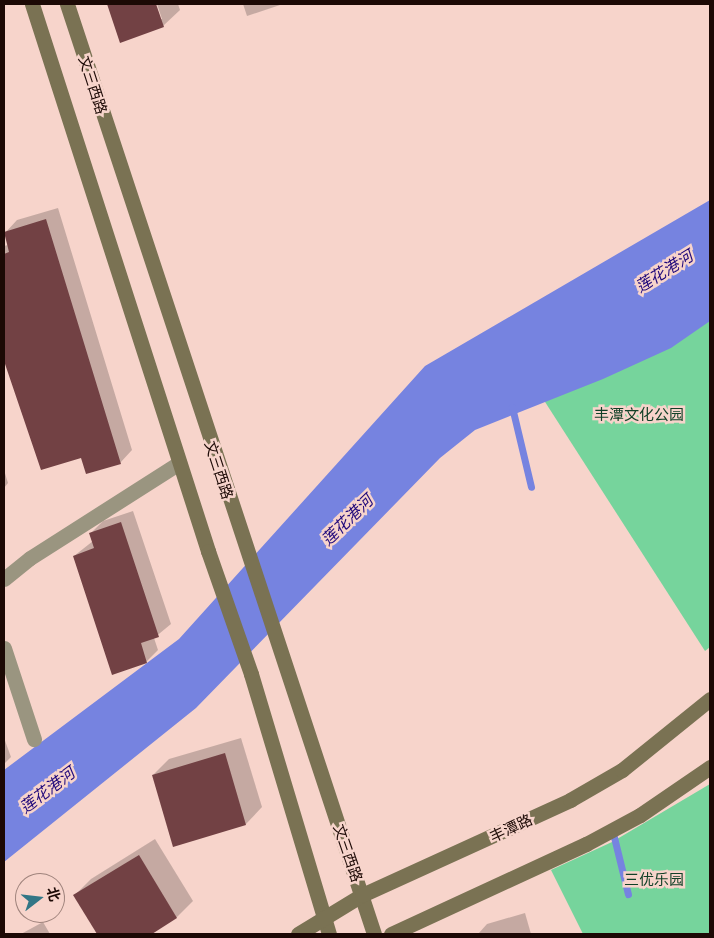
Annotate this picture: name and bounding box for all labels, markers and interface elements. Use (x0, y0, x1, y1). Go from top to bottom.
street label: 文三西路 (75, 54, 111, 116)
water label: 莲花港河 (632, 246, 696, 296)
park label: 丰潭文化公园 (594, 406, 684, 424)
street label: 文三西路 (201, 439, 237, 501)
water label: 莲花港河 (317, 491, 377, 549)
water label: 莲花港河 (16, 763, 78, 817)
street label: 丰潭路 (487, 810, 535, 846)
street label: 文三西路 (330, 822, 366, 884)
park label: 三优乐园 (624, 871, 684, 889)
north arrow (15, 873, 65, 923)
text: 北 (44, 885, 64, 903)

